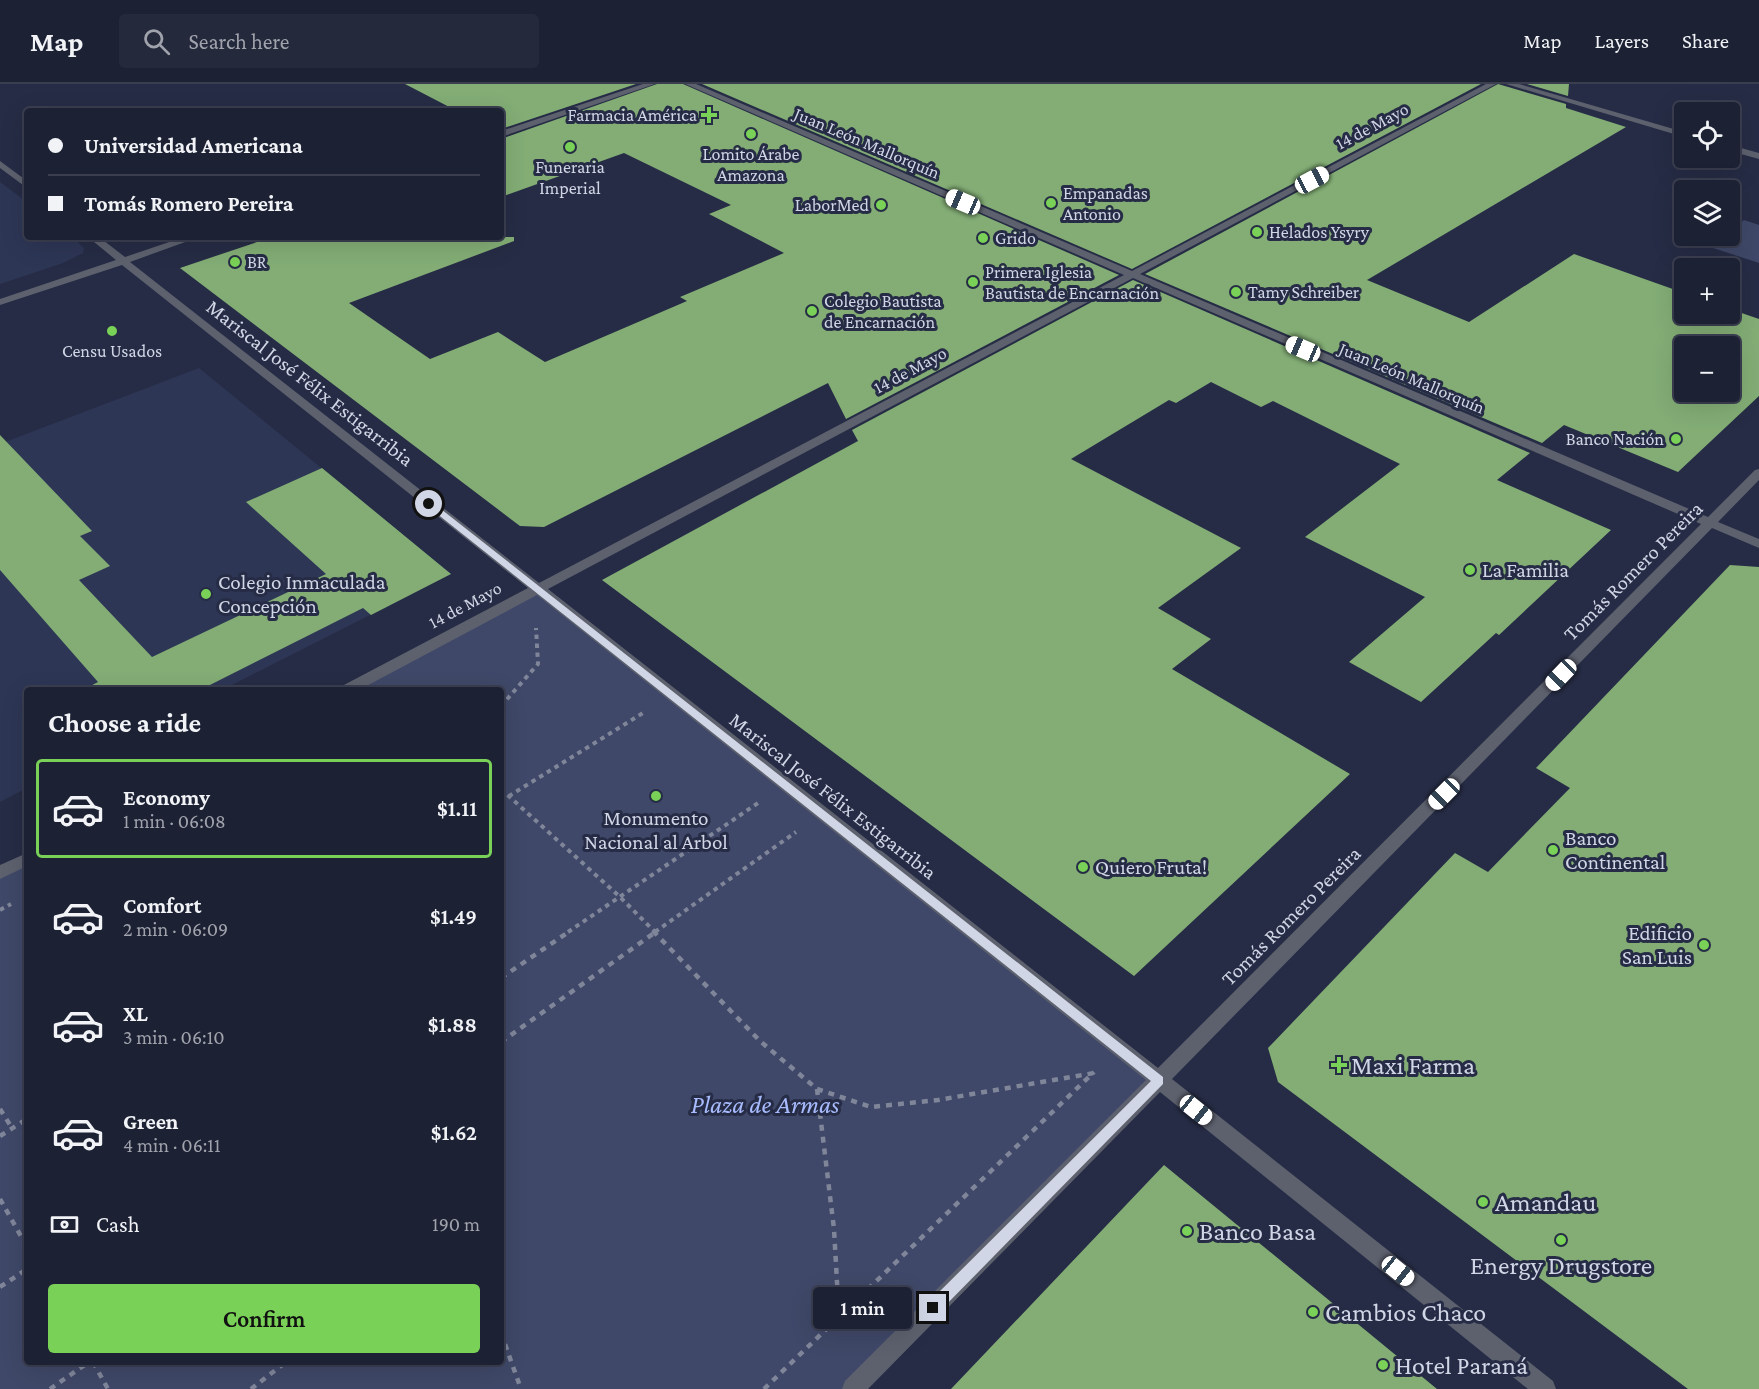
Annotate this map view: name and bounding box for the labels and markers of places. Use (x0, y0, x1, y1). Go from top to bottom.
place label: Farmacia América (568, 105, 697, 125)
marker: Farmacia América (702, 108, 716, 122)
marker: Lomito Árabe Amazona (744, 127, 758, 141)
marker: Funeraria Imperial (563, 140, 577, 154)
place label: Lomito Árabe Amazona (703, 144, 800, 185)
place label: Funeraria Imperial (535, 157, 605, 198)
place label: Empanadas Antonio (1063, 183, 1148, 224)
place label: LaborMed (795, 195, 870, 215)
marker: Empanadas Antonio (1044, 196, 1058, 210)
marker: LaborMed (874, 198, 888, 212)
place label: Helados Ysyry (1269, 222, 1370, 242)
marker: Helados Ysyry (1250, 225, 1264, 239)
place label: Grido (995, 228, 1036, 248)
marker: Grido (976, 231, 990, 245)
place label: BR (247, 252, 268, 272)
marker: BR (228, 255, 242, 269)
place label: Primera Iglesia Bautista de Encarnación (985, 262, 1160, 303)
marker: Primera Iglesia Bautista de Encarnación (966, 275, 980, 289)
place label: Tamy Schreiber (1248, 282, 1360, 302)
marker: Tamy Schreiber (1229, 285, 1243, 299)
place label: Colegio Bautista de Encarnación (824, 291, 941, 332)
marker: Colegio Bautista de Encarnación (805, 304, 819, 318)
marker: Censu Usados (105, 324, 119, 338)
place label: Censu Usados (62, 341, 162, 361)
place label: Banco Nación (1566, 429, 1664, 449)
marker: Banco Nación (1669, 432, 1683, 446)
place label: La Familia (1482, 558, 1569, 582)
marker: La Familia (1463, 563, 1477, 577)
place label: Colegio Inmaculada Concepción (218, 570, 386, 618)
marker: Colegio Inmaculada Concepción (199, 587, 213, 601)
marker: Monumento Nacional al Arbol (649, 789, 663, 803)
place label: Monumento Nacional al Arbol (584, 806, 728, 854)
place label: Banco Continental (1565, 826, 1665, 874)
marker: Banco Continental (1546, 843, 1560, 857)
place label: Quiero Fruta! (1095, 855, 1207, 879)
marker: Quiero Fruta! (1076, 860, 1090, 874)
place label: Edificio San Luis (1622, 921, 1692, 969)
marker: Edificio San Luis (1697, 938, 1711, 952)
place label: Maxi Farma (1351, 1051, 1475, 1080)
marker: Maxi Farma (1332, 1058, 1346, 1072)
place label: Amandau (1495, 1188, 1596, 1217)
marker: Amandau (1476, 1195, 1490, 1209)
place label: Banco Basa (1199, 1217, 1316, 1246)
marker: Banco Basa (1180, 1224, 1194, 1238)
marker: Energy Drugstore (1554, 1233, 1568, 1247)
place label: Energy Drugstore (1470, 1251, 1652, 1280)
place label: Cambios Chaco (1325, 1298, 1486, 1327)
marker: Cambios Chaco (1306, 1305, 1320, 1319)
place label: Hotel Paraná (1395, 1351, 1528, 1380)
marker: Hotel Paraná (1376, 1358, 1390, 1372)

